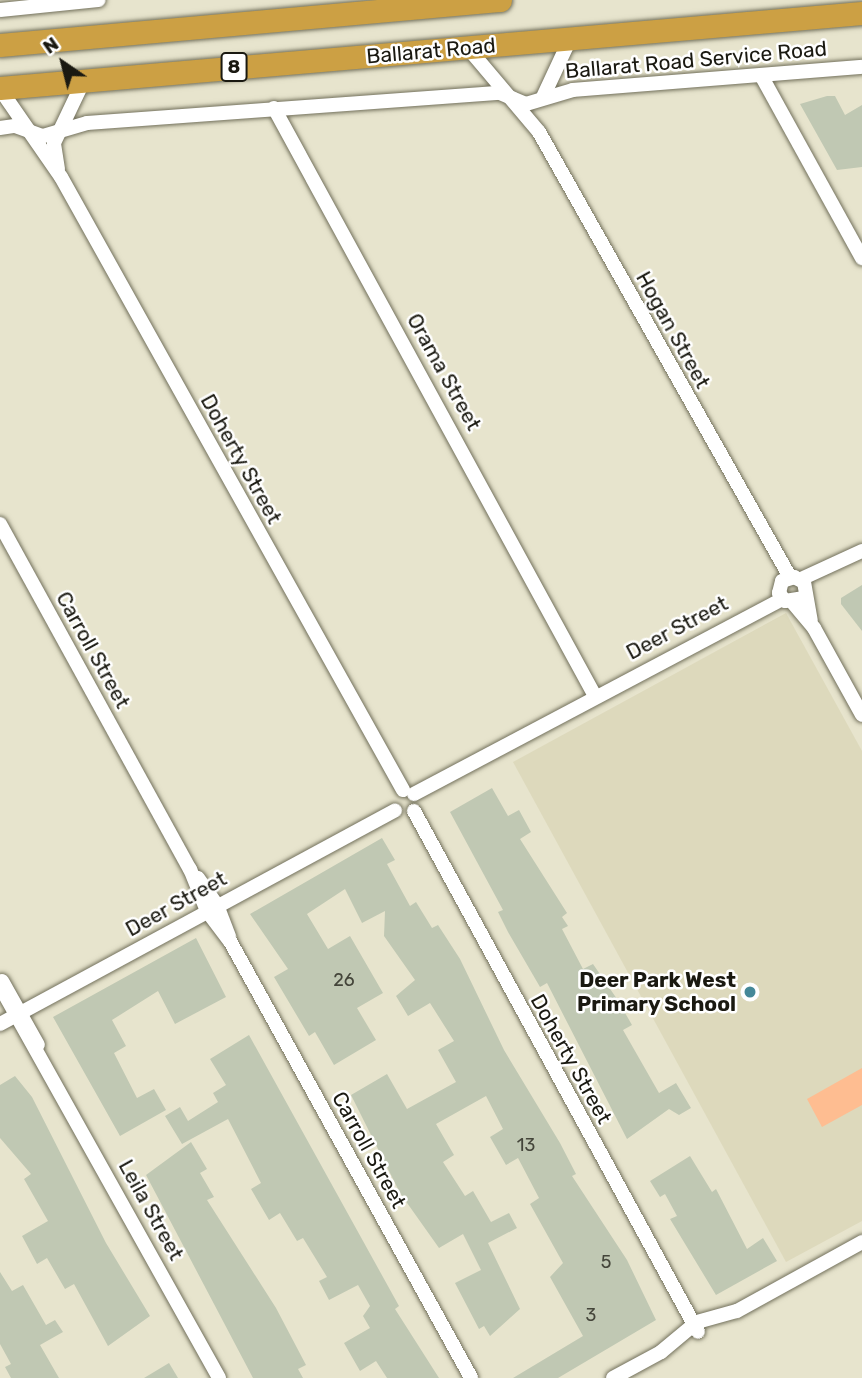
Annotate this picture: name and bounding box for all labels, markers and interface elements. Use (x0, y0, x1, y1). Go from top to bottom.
north arrow (28, 28, 98, 98)
text: N (38, 32, 63, 59)
street label: Ballarat Road (365, 33, 497, 69)
street label: Ballarat Road Service Road (564, 36, 828, 84)
road number: 8 (220, 52, 248, 82)
street label: Hogan Street (631, 267, 715, 393)
street label: Orama Street (402, 309, 486, 435)
street label: Doherty Street (195, 390, 287, 528)
street label: Carroll Street (51, 587, 135, 713)
street label: Deer Street (622, 591, 732, 665)
street label: Deer Street (121, 866, 231, 942)
place label: Deer Park West Primary School (576, 967, 736, 1017)
house number: 26 (333, 969, 355, 991)
marker: Deer Park West Primary School (742, 984, 758, 1000)
street label: Doherty Street (525, 990, 617, 1128)
street label: Carroll Street (327, 1087, 411, 1213)
house number: 13 (517, 1134, 535, 1156)
street label: Leila Street (113, 1155, 189, 1265)
house number: 5 (601, 1251, 611, 1273)
house number: 3 (586, 1304, 596, 1326)

